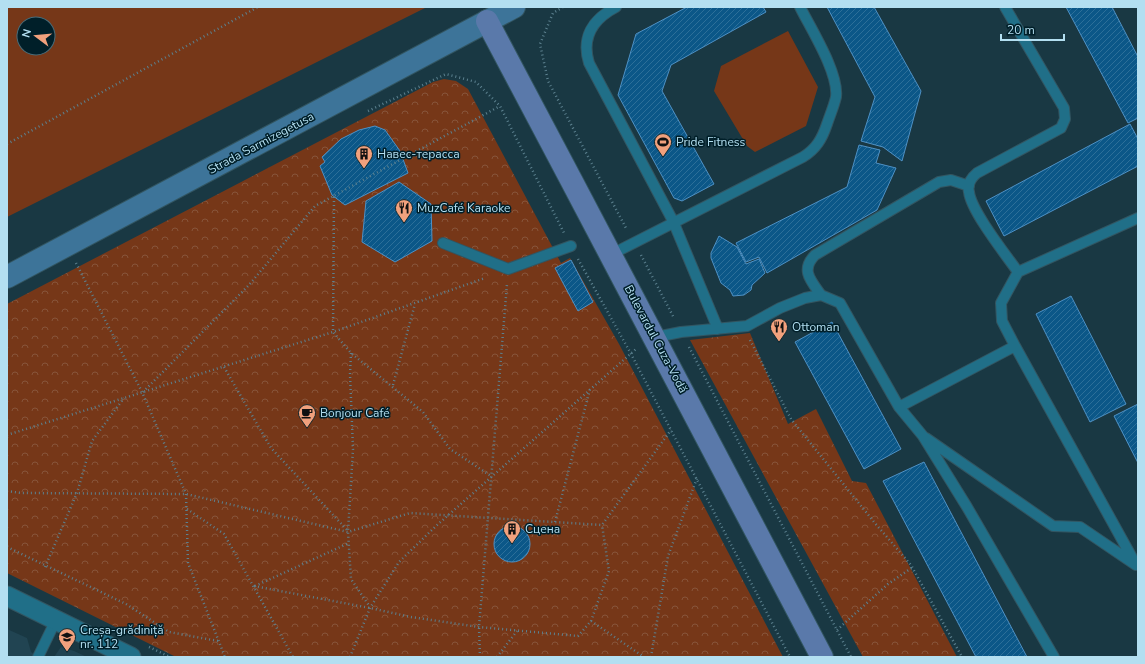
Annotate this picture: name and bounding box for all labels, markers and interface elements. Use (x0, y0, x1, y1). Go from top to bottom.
north arrow (16, 16, 56, 56)
scale bar (1001, 16, 1064, 42)
text: 20 m (1007, 22, 1035, 38)
text: N (19, 27, 35, 39)
street label: Strada Sarmizegetusa (205, 108, 317, 178)
sports icon: Pride Fitness (653, 132, 673, 157)
place label: Pride Fitness (676, 134, 746, 150)
building icon: Навес-терасса (354, 144, 374, 169)
place label: Навес-терасса (377, 146, 460, 162)
restaurant icon: MuzCafé Karaoke (394, 198, 414, 223)
place label: MuzCafé Karaoke (417, 200, 510, 216)
street label: Bulevardul Cuza-Vodă (621, 282, 691, 396)
restaurant icon: Ottoman (769, 317, 789, 342)
place label: Ottoman (792, 319, 840, 335)
cafe icon: Bonjour Café (297, 403, 317, 428)
place label: Bonjour Café (320, 405, 390, 421)
building icon: Сцена (502, 519, 522, 544)
place label: Сцена (525, 521, 560, 537)
place label: Creșa-grădiniță nr. 112 (80, 622, 164, 652)
school or university icon: Creșa-grădiniță nr. 112 (57, 627, 77, 652)

